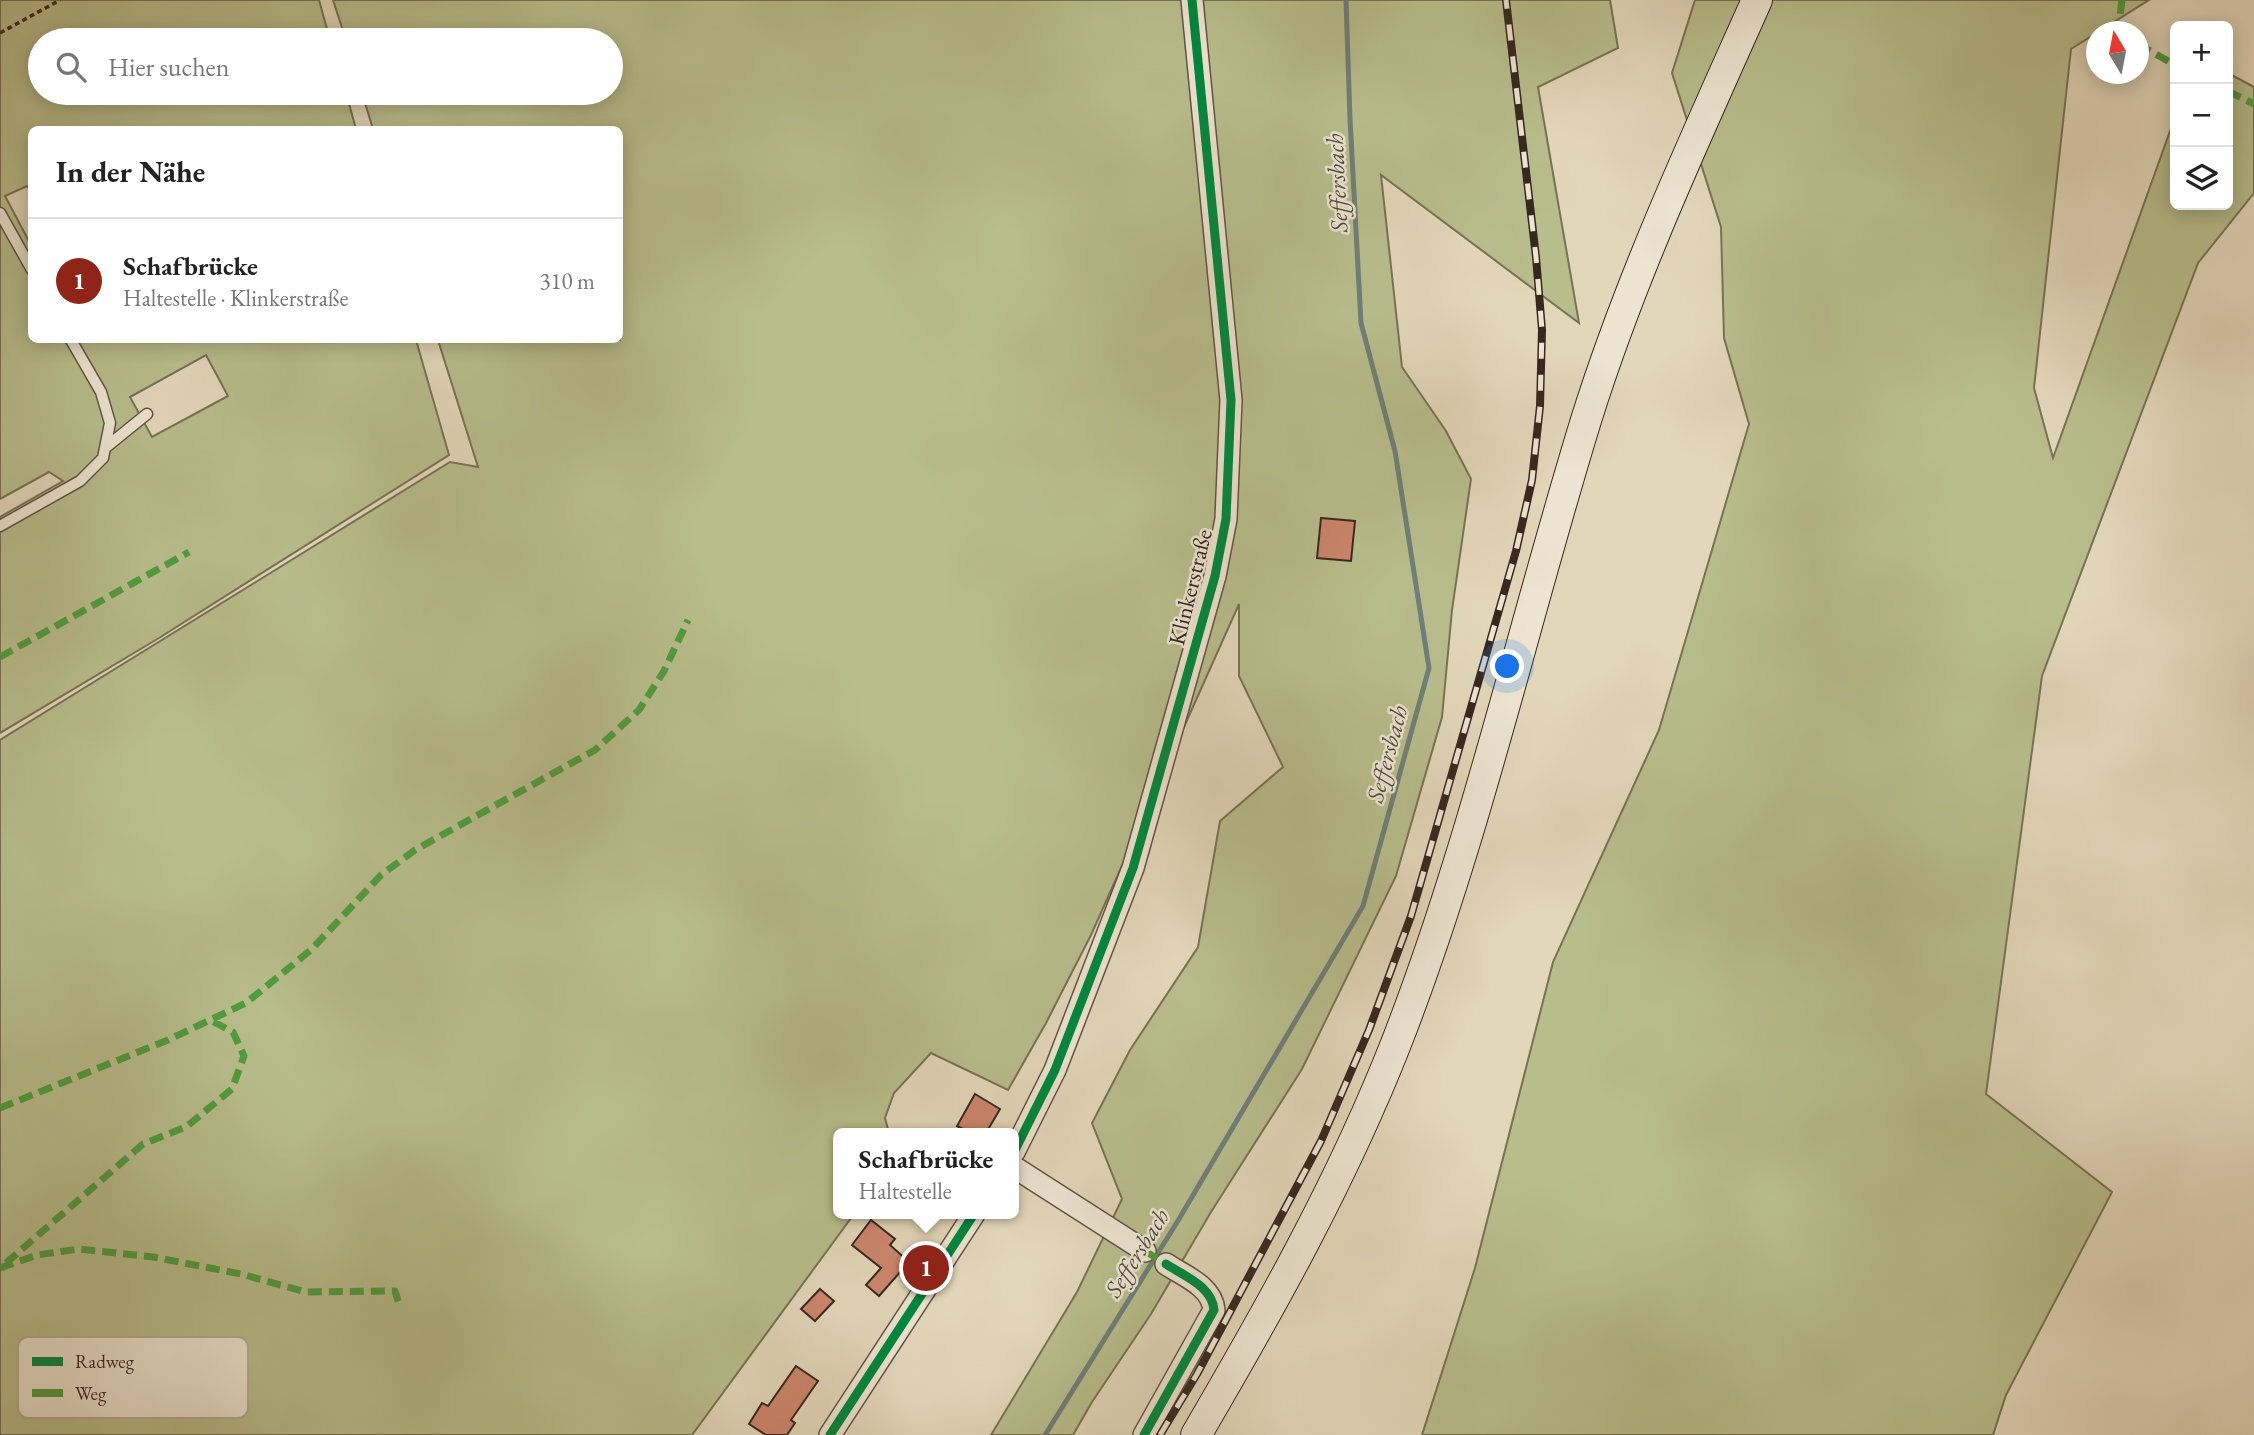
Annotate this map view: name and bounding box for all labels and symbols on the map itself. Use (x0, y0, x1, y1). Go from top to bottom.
north arrow (2086, 21, 2149, 84)
water label: Seffersbach (1318, 133, 1355, 234)
street label: Klinkerstraße (1161, 526, 1219, 648)
your location (1490, 649, 1524, 683)
water label: Seffersbach (1358, 702, 1414, 807)
water label: Seffersbach (1097, 1202, 1176, 1304)
pin: 1 (903, 1242, 949, 1294)
legend (18, 1337, 248, 1418)
text: Radweg (75, 1349, 135, 1374)
text: Weg (75, 1381, 107, 1406)

